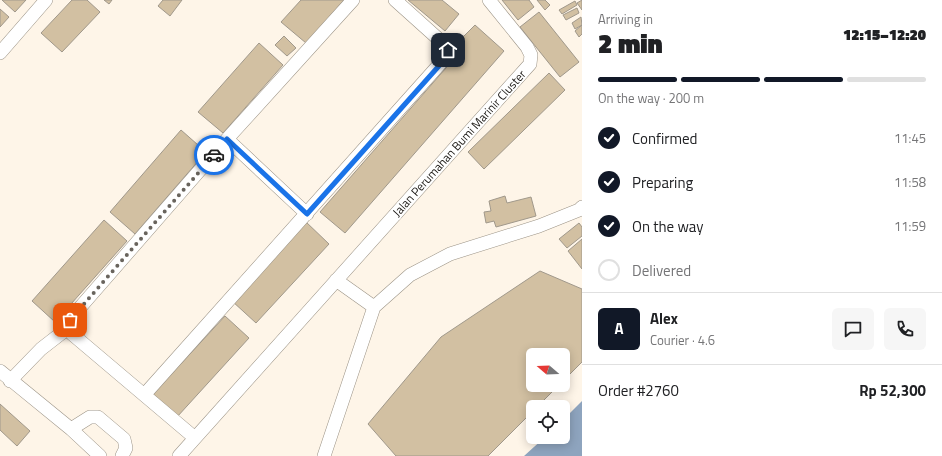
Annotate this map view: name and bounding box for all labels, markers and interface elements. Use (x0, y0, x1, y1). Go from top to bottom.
text: Arriving in (598, 9, 653, 29)
text: 12:15–12:20 (843, 23, 926, 46)
text: 2 min (598, 24, 663, 63)
pin (431, 33, 465, 67)
icon: home (437, 39, 459, 61)
street label: Jalan Perumahan Bumi Marinir Cluster (388, 65, 530, 221)
text: On the way · 200 m (598, 88, 704, 108)
icon: check (598, 127, 620, 149)
text: Confirmed (632, 127, 697, 150)
text: 11:45 (894, 128, 926, 148)
courier (194, 135, 234, 175)
icon: car (203, 144, 225, 166)
icon: check (598, 171, 620, 193)
text: Preparing (632, 171, 693, 194)
text: 11:58 (894, 172, 926, 192)
icon: check (598, 215, 620, 237)
text: On the way (632, 215, 704, 238)
text: 11:59 (894, 216, 926, 236)
text: Delivered (632, 259, 691, 282)
pin (53, 303, 87, 337)
text: Alex (650, 307, 678, 330)
button: chat (832, 308, 874, 350)
button: phone (884, 308, 926, 350)
icon: bag (59, 309, 81, 331)
text: A (614, 317, 624, 340)
text: Courier · 4.6 (650, 330, 715, 350)
north arrow (526, 348, 570, 392)
map controls (526, 348, 570, 444)
text: Order #2760 (598, 379, 679, 402)
text: Rp 52,300 (859, 379, 926, 402)
button: locate (526, 400, 570, 444)

